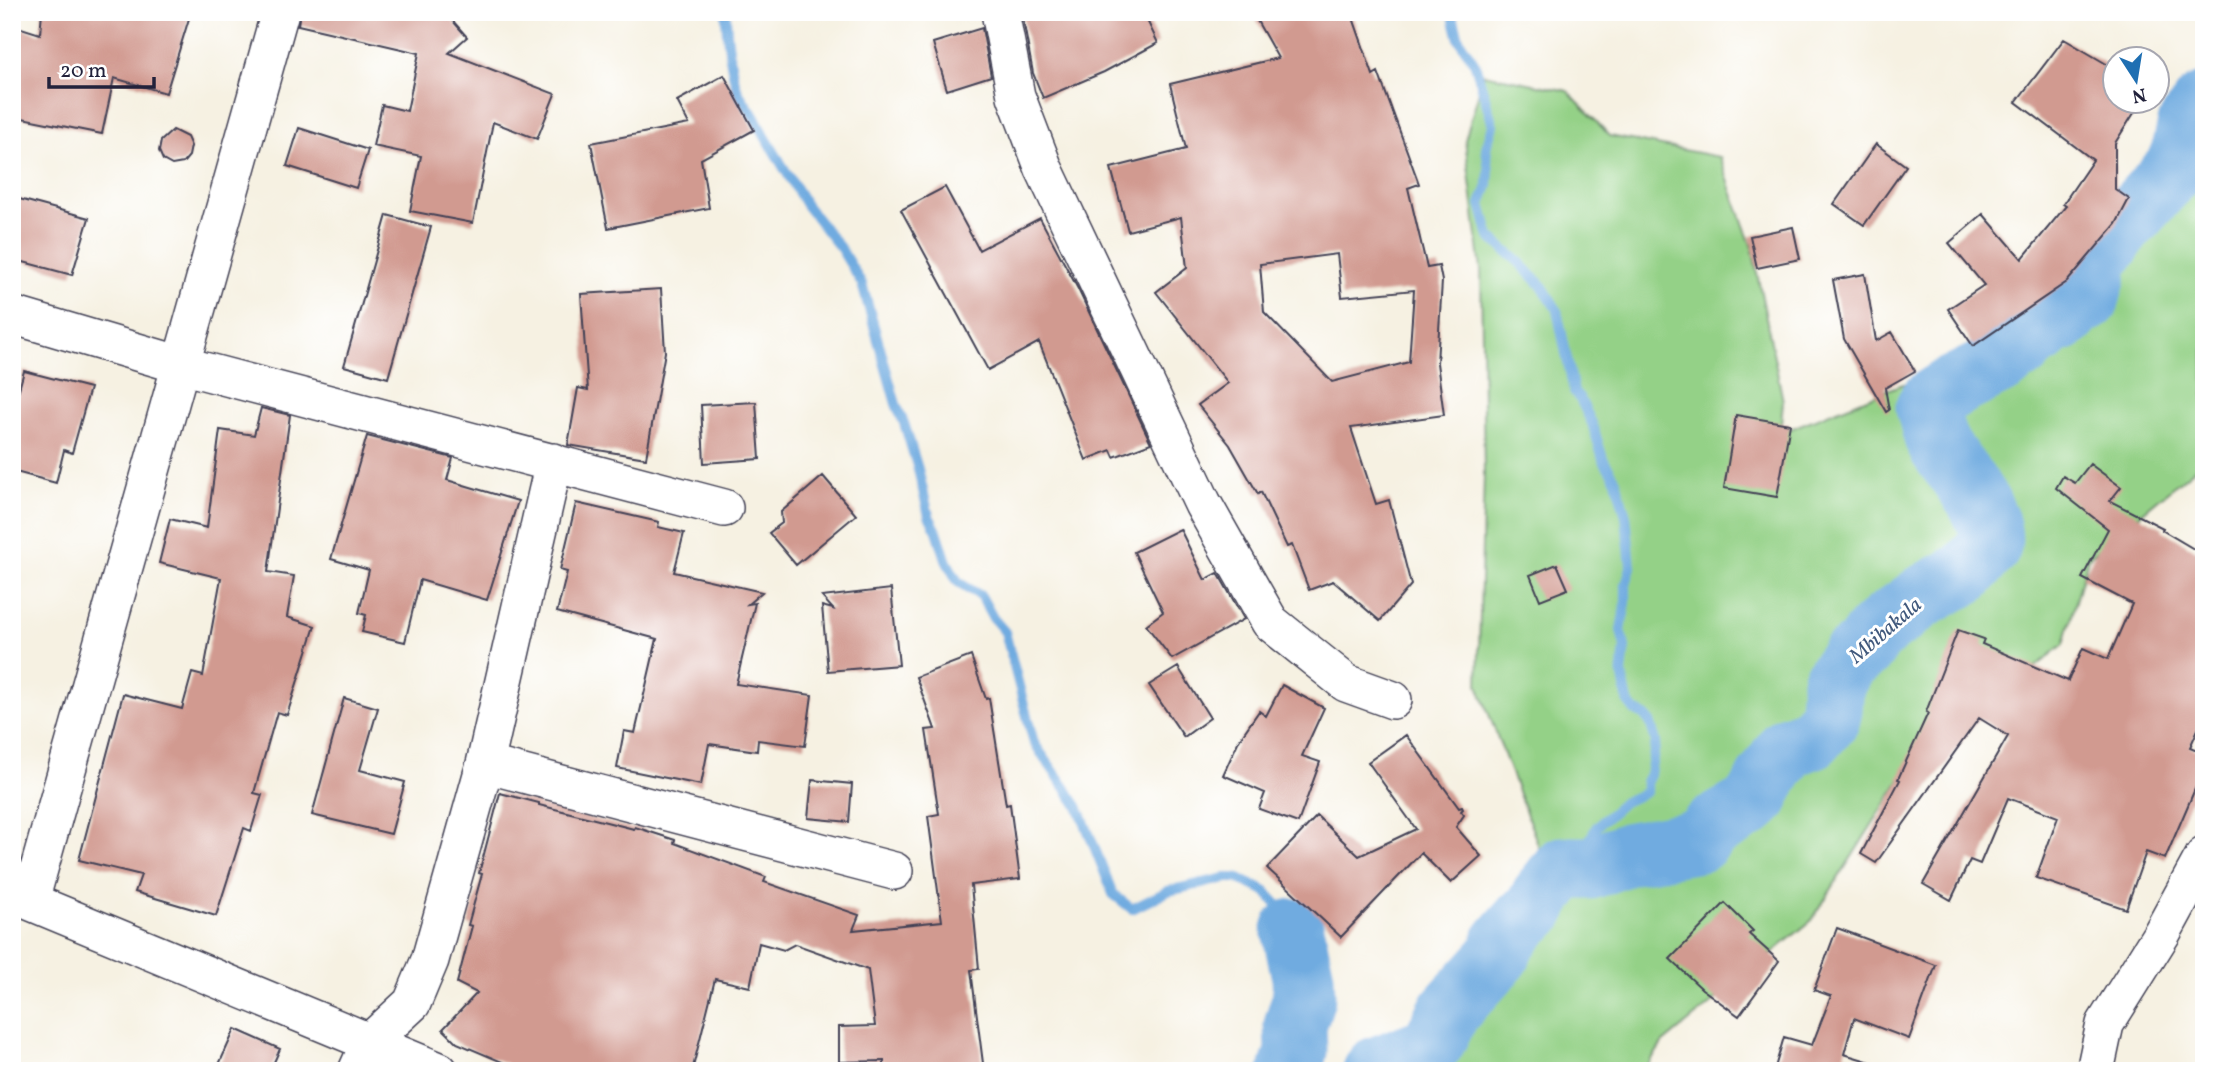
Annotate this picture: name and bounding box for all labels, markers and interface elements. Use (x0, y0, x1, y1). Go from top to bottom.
scale bar (49, 46, 154, 90)
north arrow (2100, 46, 2170, 116)
text: 20 m (60, 57, 106, 86)
text: N (2129, 81, 2149, 109)
water label: Mbibakala (1843, 591, 1929, 672)

